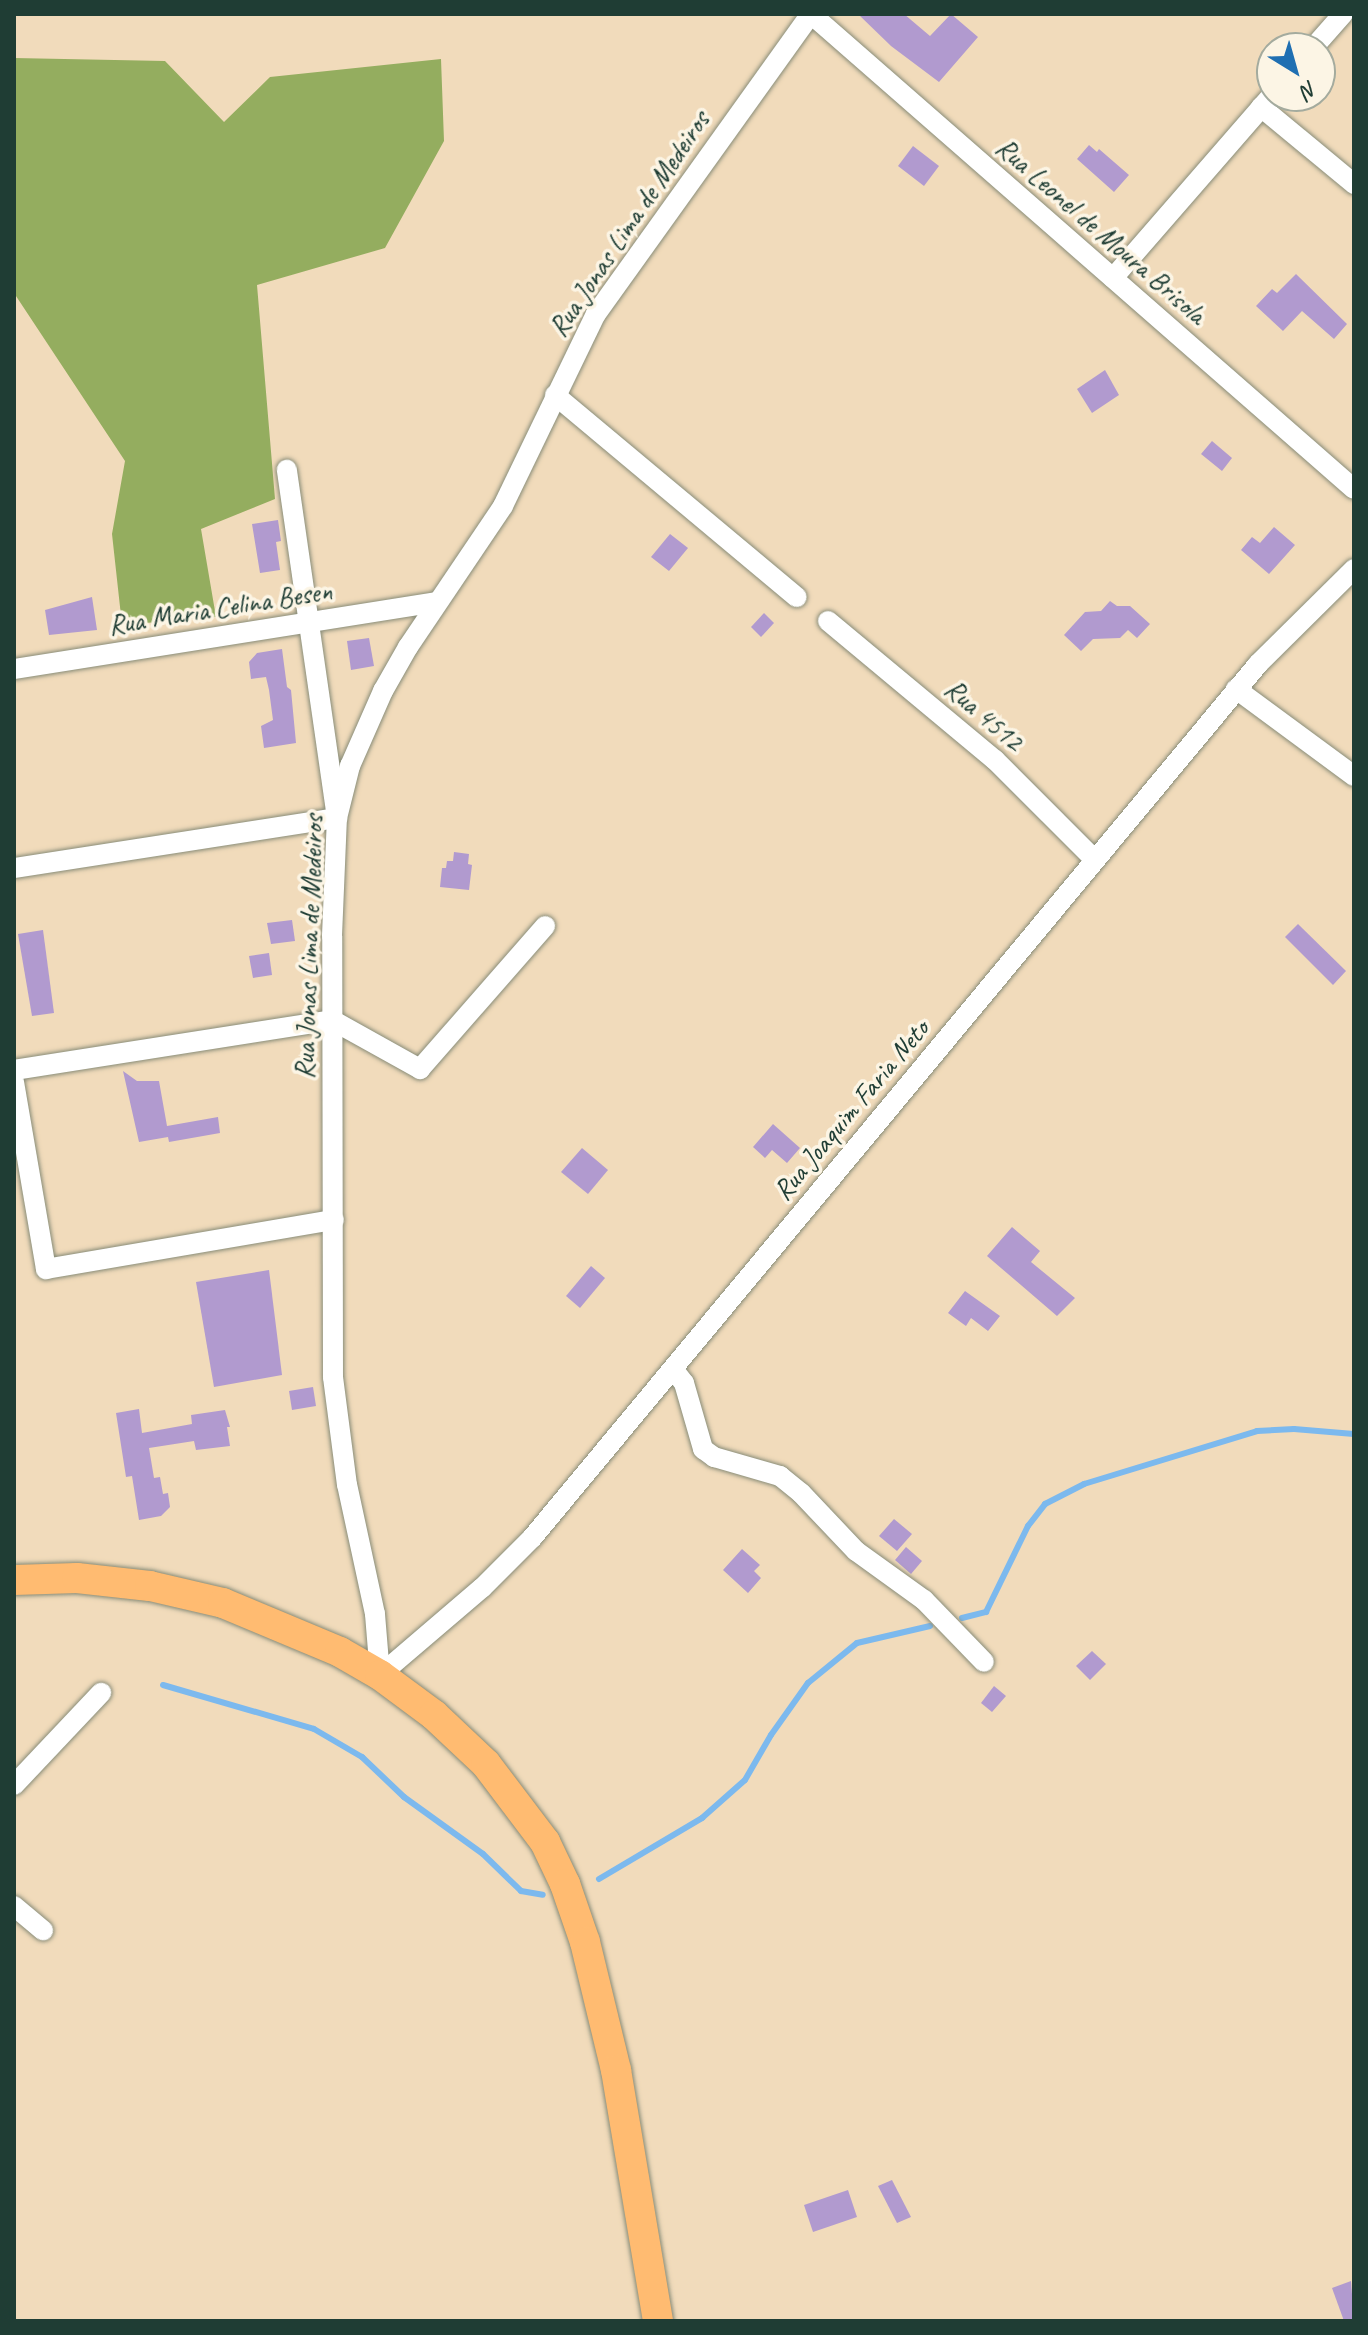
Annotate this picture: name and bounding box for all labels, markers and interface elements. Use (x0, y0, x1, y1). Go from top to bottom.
north arrow (1256, 32, 1336, 112)
text: N (1295, 74, 1323, 105)
street label: Rua Jonas Lima de Medeiros (542, 106, 716, 342)
street label: Rua Leonel de Moura Brisola (989, 130, 1213, 332)
street label: Rua Maria Celina Besen (105, 574, 335, 642)
street label: Rua 4512 (938, 672, 1030, 758)
street label: Rua Jonas Lima de Medeiros (288, 815, 330, 1079)
street label: Rua Joaquim Faria Neto (766, 1013, 936, 1207)

